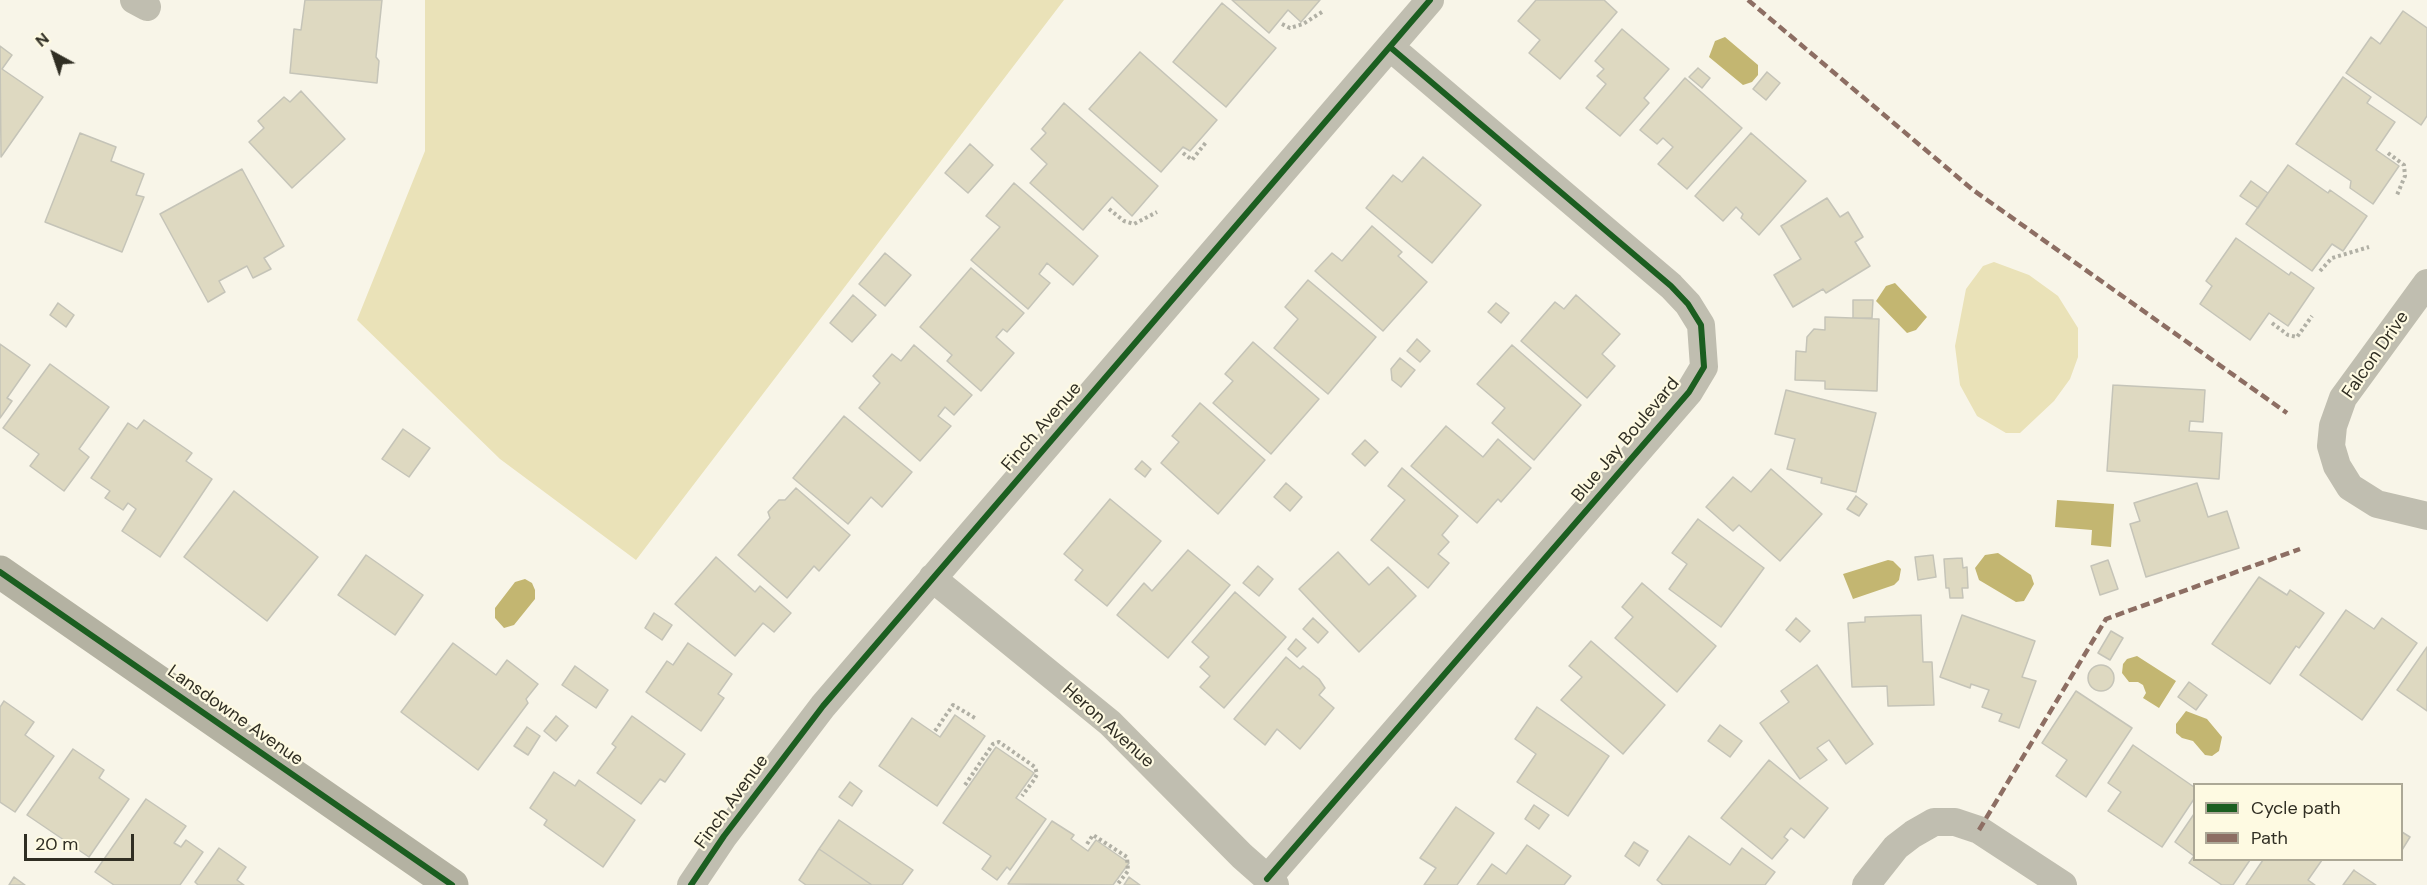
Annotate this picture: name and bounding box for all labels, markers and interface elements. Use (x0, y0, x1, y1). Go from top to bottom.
north arrow (24, 24, 84, 84)
text: N (31, 28, 53, 52)
street label: Falcon Drive (2338, 307, 2414, 403)
street label: Blue Jay Boulevard (1568, 373, 1684, 507)
street label: Finch Avenue (997, 378, 1087, 476)
street label: Lansdowne Avenue (163, 661, 307, 771)
street label: Heron Avenue (1058, 679, 1158, 773)
street label: Finch Avenue (691, 751, 773, 853)
legend (2193, 783, 2403, 861)
text: Cycle path (2251, 796, 2341, 820)
scale bar (27, 822, 136, 860)
text: Path (2251, 826, 2288, 850)
text: 20 m (35, 832, 78, 856)

